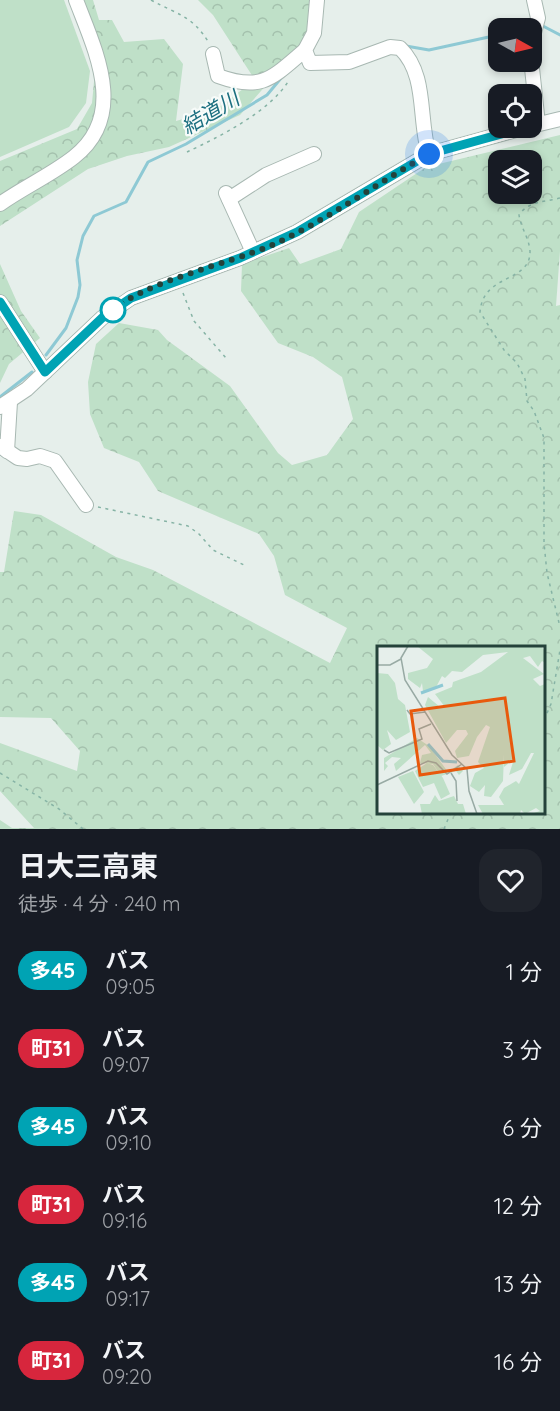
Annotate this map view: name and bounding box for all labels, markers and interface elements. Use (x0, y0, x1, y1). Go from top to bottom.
north arrow (488, 18, 542, 72)
map controls (488, 18, 542, 204)
water label: 結道川 (176, 84, 245, 139)
button: locate (488, 84, 542, 138)
your location (414, 139, 444, 169)
button: layers (488, 150, 542, 204)
unlabelled marker (100, 297, 126, 323)
inset map (377, 646, 545, 814)
text: 日大三高東 (18, 848, 158, 883)
button: heart (479, 849, 542, 912)
text: 徒歩 · 4 分 · 240 m (18, 891, 181, 916)
text: バス (105, 946, 149, 974)
text: 多45 (30, 957, 75, 983)
text: 1 分 (506, 958, 542, 986)
text: 09:05 (105, 974, 155, 999)
text: バス (102, 1024, 146, 1052)
text: 町31 (31, 1035, 71, 1061)
text: 3 分 (502, 1036, 542, 1064)
text: 09:07 (102, 1052, 150, 1077)
text: バス (105, 1102, 149, 1130)
text: 多45 (30, 1113, 75, 1139)
text: 6 分 (502, 1114, 542, 1142)
text: 09:10 (105, 1130, 152, 1155)
text: バス (102, 1180, 146, 1208)
text: 町31 (31, 1191, 71, 1217)
text: 12 分 (494, 1192, 542, 1220)
text: 09:16 (102, 1208, 147, 1233)
text: バス (105, 1258, 149, 1286)
text: 多45 (30, 1269, 75, 1295)
text: 13 分 (494, 1270, 542, 1298)
text: 09:17 (105, 1286, 150, 1311)
text: バス (102, 1336, 146, 1364)
text: 町31 (31, 1347, 71, 1373)
text: 16 分 (494, 1348, 542, 1376)
text: 09:20 (102, 1364, 152, 1389)

